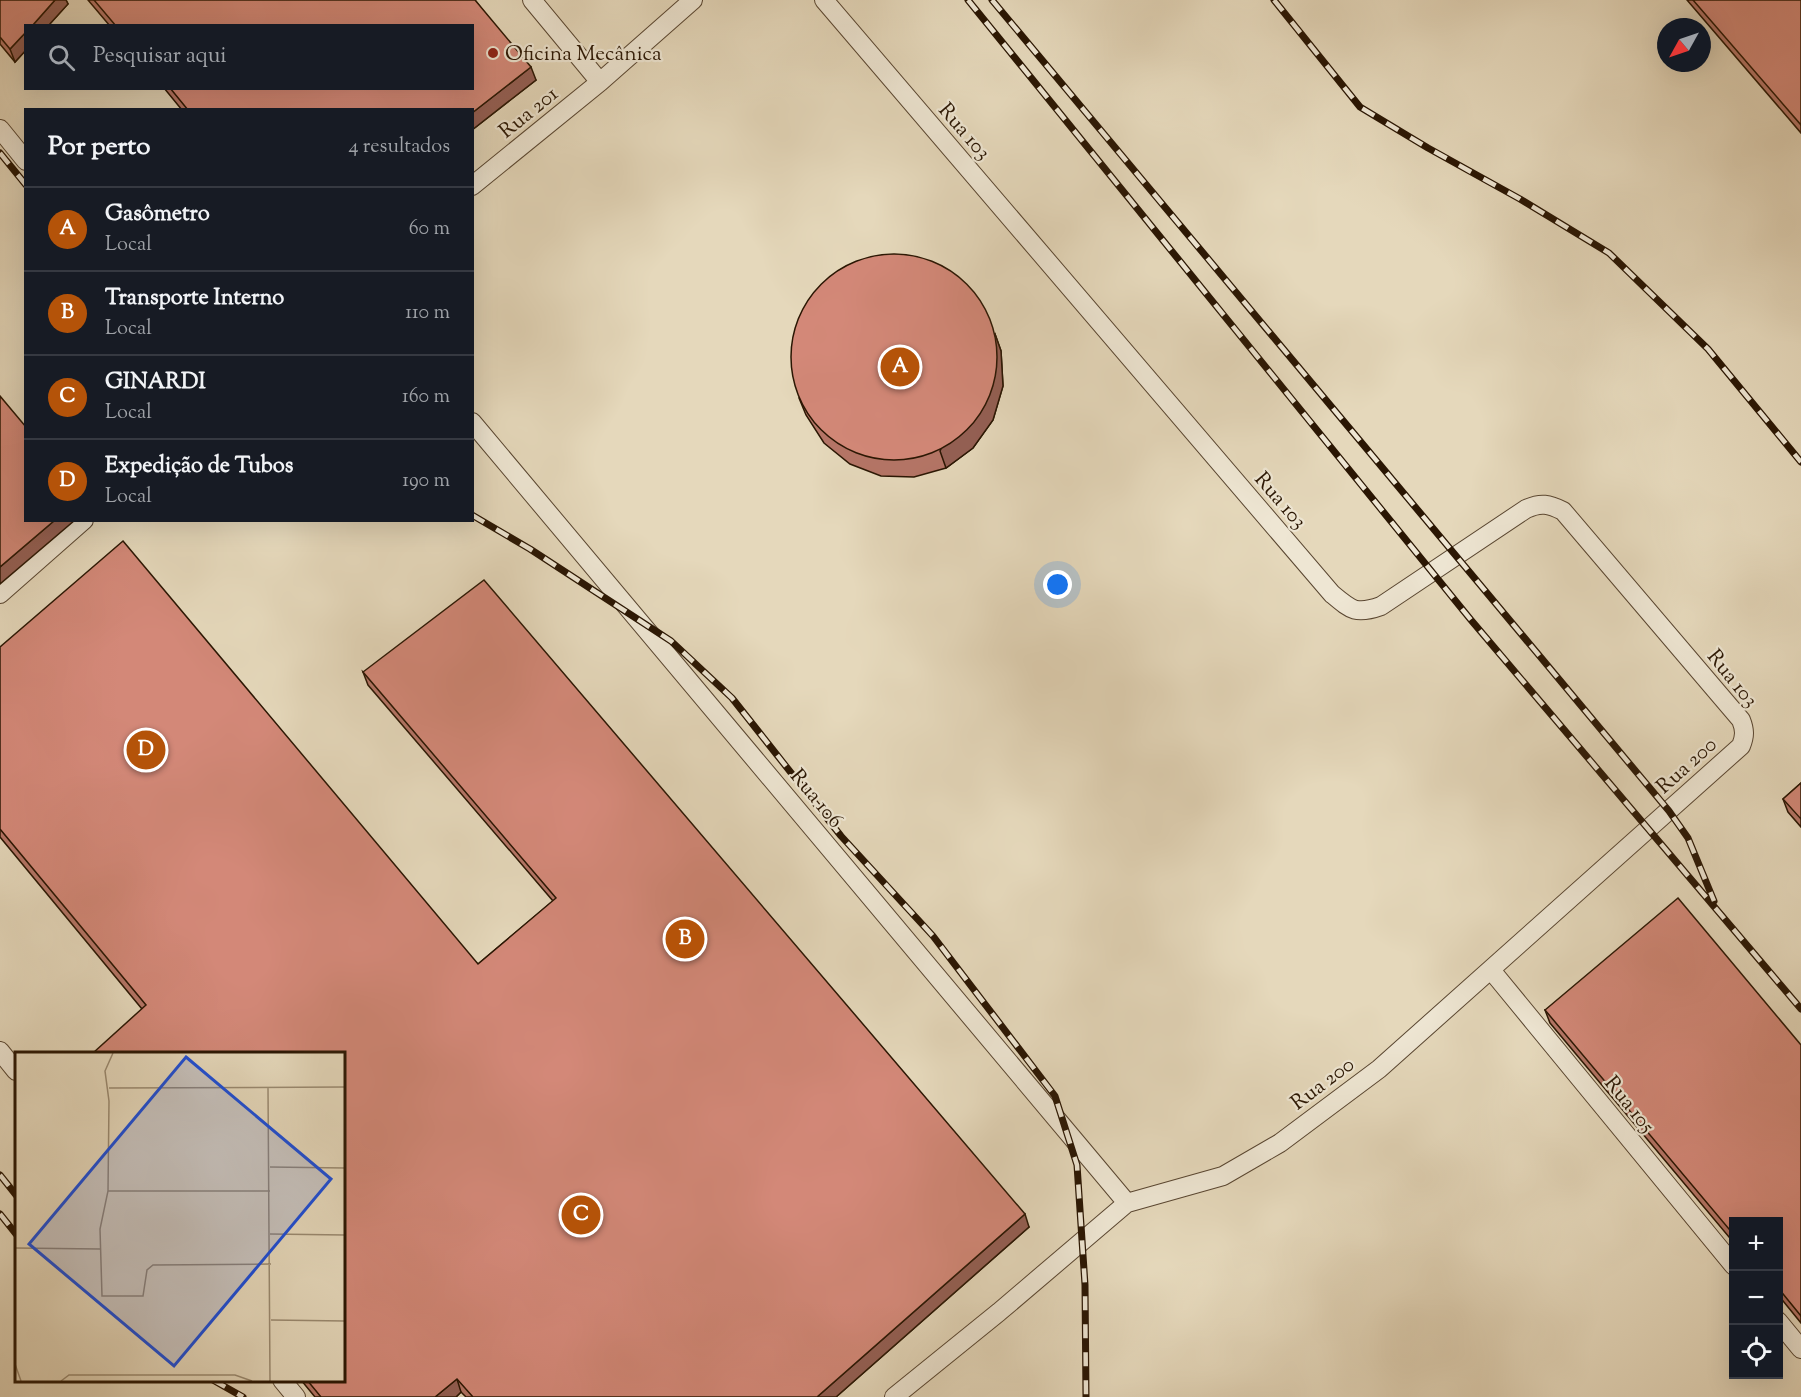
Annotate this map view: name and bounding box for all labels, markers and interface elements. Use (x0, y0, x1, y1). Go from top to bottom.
north arrow (1657, 18, 1711, 72)
search box (24, 24, 474, 90)
place label: Oficina Mecânica (505, 40, 662, 70)
icon: search (45, 41, 78, 74)
text: Pesquisar aqui (93, 41, 227, 73)
marker: Oficina Mecânica (486, 46, 500, 60)
street label: Rua 201 (493, 80, 565, 147)
street label: Rua 103 (930, 97, 997, 168)
text: Por perto (48, 129, 150, 166)
text: 4 resultados (348, 133, 450, 162)
text: Gasômetro (105, 199, 210, 231)
text: A (59, 215, 76, 244)
text: 60 m (409, 215, 450, 244)
text: Local (105, 231, 152, 260)
text: Transporte Interno (105, 283, 284, 315)
text: B (61, 299, 74, 328)
text: 110 m (405, 299, 450, 328)
text: Local (105, 315, 152, 344)
pin: A (880, 344, 920, 389)
text: GINARDI (105, 367, 206, 399)
text: C (59, 383, 76, 412)
text: 160 m (402, 383, 450, 412)
text: Local (105, 399, 152, 428)
text: Expedição de Tubos (105, 451, 294, 483)
street label: Rua 103 (1246, 466, 1313, 537)
text: D (60, 467, 75, 496)
text: 190 m (402, 467, 450, 496)
text: Local (105, 483, 152, 512)
your location (1043, 570, 1072, 599)
street label: Rua 103 (1699, 644, 1764, 715)
pin: D (126, 728, 166, 772)
street label: Rua 200 (1650, 731, 1724, 802)
street label: Rua 106 (782, 763, 849, 835)
pin: B (666, 916, 704, 962)
street label: Rua 200 (1285, 1051, 1361, 1118)
inset map (15, 1052, 345, 1382)
street label: Rua 105 (1596, 1070, 1661, 1140)
pin: C (562, 1192, 600, 1238)
map controls (1729, 1217, 1783, 1379)
button: + (1729, 1217, 1783, 1271)
button: − (1729, 1271, 1783, 1325)
button: locate (1729, 1325, 1783, 1379)

